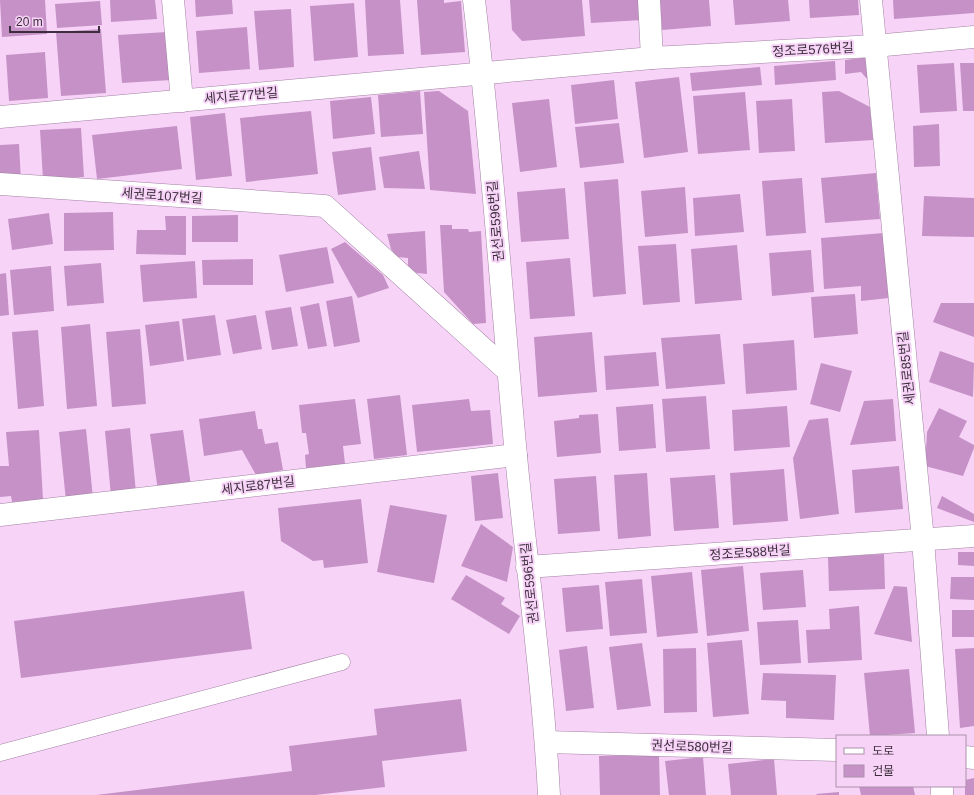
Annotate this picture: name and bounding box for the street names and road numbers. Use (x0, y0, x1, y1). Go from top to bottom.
street label: 정조로576번길 (772, 40, 854, 59)
street label: 세지로77번길 (203, 85, 279, 106)
street label: 권선로596번길 (484, 180, 507, 262)
street label: 세권로107번길 (121, 185, 203, 206)
street label: 세권로85번길 (895, 330, 918, 406)
street label: 세지로87번길 (220, 474, 296, 497)
street label: 권선로596번길 (518, 542, 541, 624)
street label: 정조로588번길 (709, 542, 791, 563)
street label: 권선로580번길 (651, 738, 733, 755)

